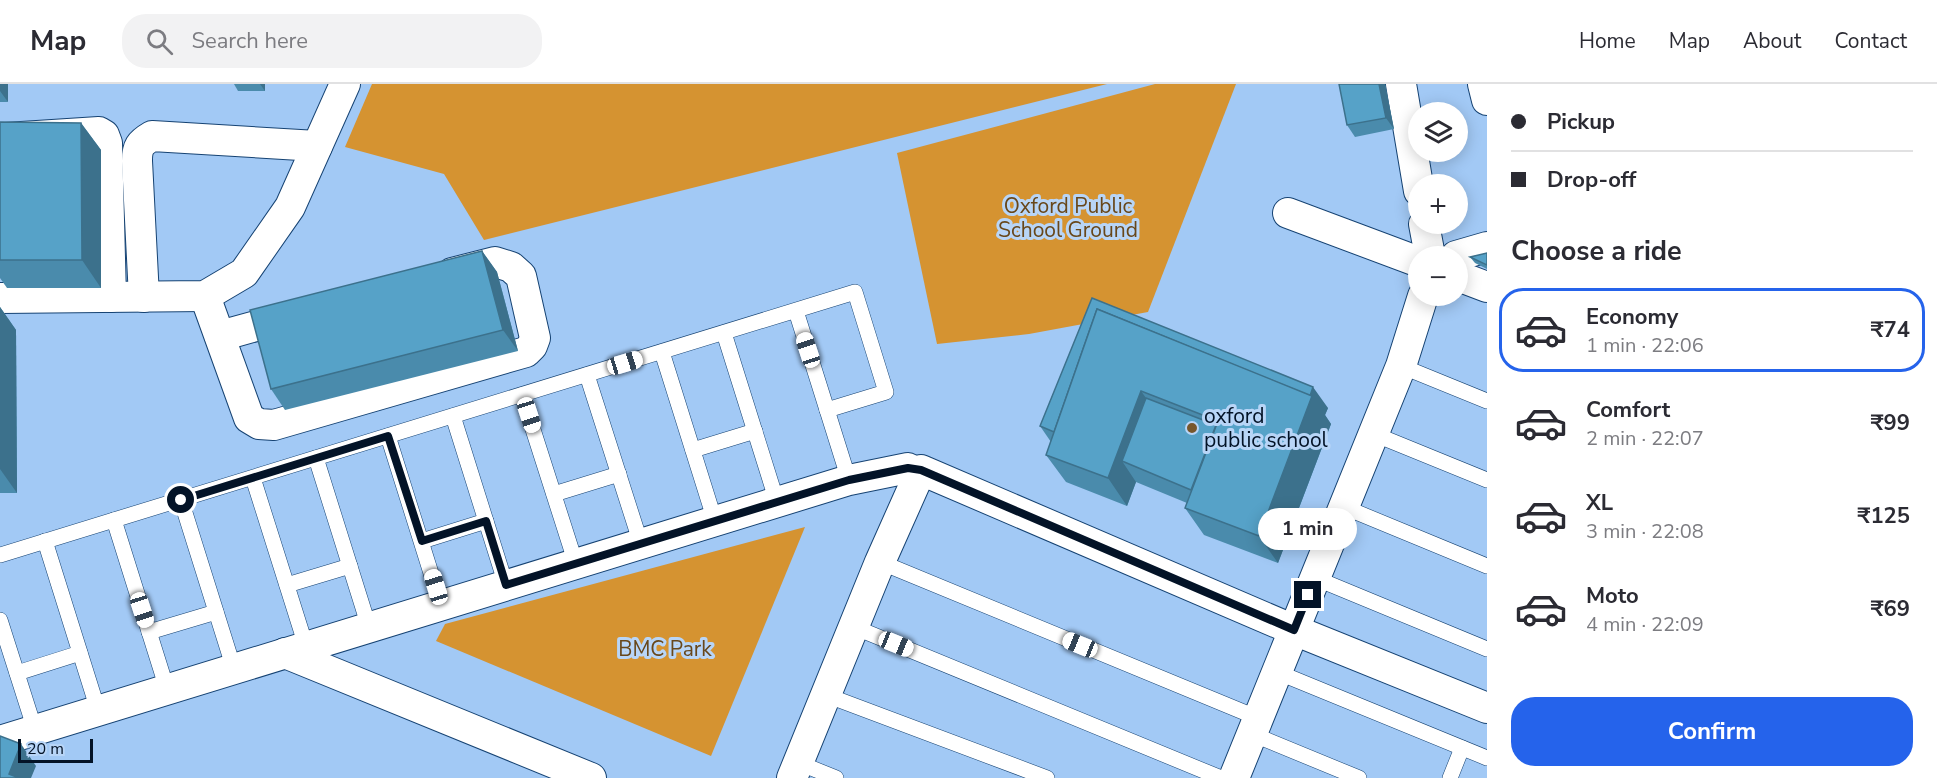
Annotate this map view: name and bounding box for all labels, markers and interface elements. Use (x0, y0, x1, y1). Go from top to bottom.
search box (122, 14, 542, 68)
text: Map (30, 22, 86, 60)
icon: search (143, 25, 176, 58)
text: Search here (191, 26, 308, 56)
text: Home (1579, 27, 1636, 55)
text: Map (1669, 27, 1710, 55)
text: About (1743, 27, 1801, 55)
text: Contact (1834, 27, 1907, 55)
map controls (1408, 102, 1468, 306)
button: layers (1408, 102, 1468, 162)
text: Pickup (1547, 107, 1615, 137)
text: Drop-off (1547, 165, 1636, 195)
button: + (1408, 174, 1468, 234)
park label: Oxford Public School Ground (998, 192, 1138, 244)
text: Choose a ride (1511, 233, 1682, 270)
button: − (1408, 246, 1468, 306)
text: Economy (1586, 302, 1678, 332)
icon: car (1514, 303, 1568, 357)
text: ₹74 (1870, 315, 1910, 345)
car (794, 330, 822, 370)
text: 1 min · 22:06 (1586, 332, 1704, 359)
car (605, 349, 645, 377)
car (515, 395, 543, 435)
text: Comfort (1586, 395, 1670, 425)
icon: car (1514, 396, 1568, 450)
place label: oxford public school (1204, 402, 1329, 454)
text: ₹99 (1870, 408, 1910, 438)
marker: oxford public school (1185, 421, 1199, 435)
text: 2 min · 22:07 (1586, 425, 1704, 452)
route start (167, 486, 194, 513)
text: XL (1586, 488, 1613, 518)
icon: car (1514, 489, 1568, 543)
text: ₹125 (1857, 501, 1910, 531)
callout: 1 min (1258, 508, 1358, 550)
text: 1 min (1282, 515, 1333, 542)
text: 3 min · 22:08 (1586, 518, 1704, 545)
car (422, 567, 450, 607)
route end (1294, 581, 1321, 608)
text: Moto (1586, 581, 1639, 611)
icon: car (1514, 582, 1568, 636)
car (128, 590, 156, 630)
text: ₹69 (1870, 594, 1910, 624)
text: 4 min · 22:09 (1586, 611, 1704, 638)
car (876, 629, 916, 659)
car (1060, 630, 1100, 660)
park label: BMC Park (618, 635, 712, 663)
button: Confirm (1511, 697, 1913, 766)
scale bar (18, 736, 93, 764)
text: 20 m (27, 738, 64, 760)

